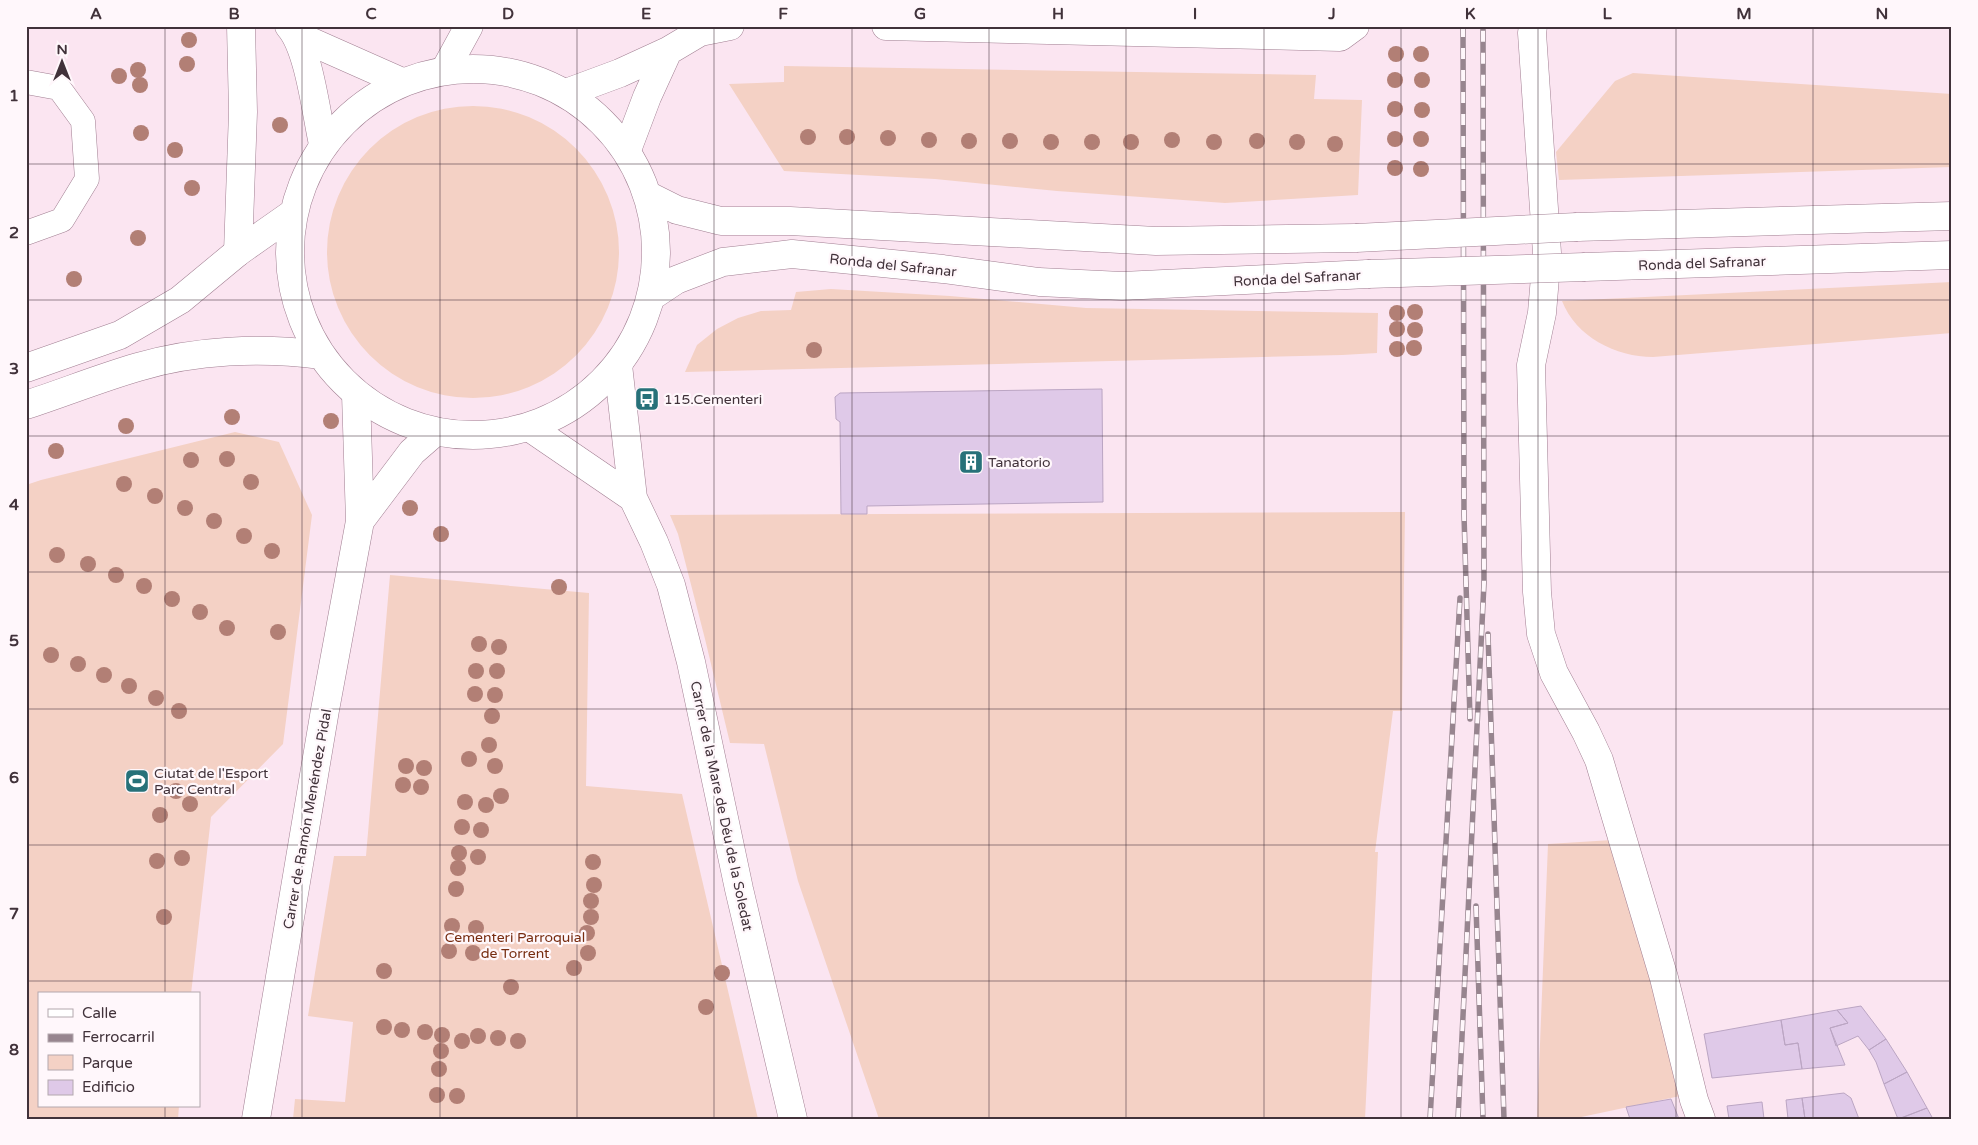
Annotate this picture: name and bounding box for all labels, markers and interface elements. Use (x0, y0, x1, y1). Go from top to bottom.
text: A (90, 4, 102, 24)
text: B (228, 4, 240, 24)
text: C (365, 4, 377, 24)
text: D (502, 4, 514, 24)
text: E (641, 4, 651, 24)
text: F (778, 4, 788, 24)
text: G (914, 4, 926, 24)
text: H (1052, 4, 1064, 24)
text: I (1193, 4, 1197, 24)
text: J (1327, 4, 1336, 24)
text: K (1465, 4, 1476, 24)
text: L (1602, 4, 1612, 24)
text: M (1736, 4, 1752, 24)
text: N (1876, 4, 1888, 24)
north arrow (38, 38, 88, 88)
text: N (56, 41, 68, 58)
text: 1 (9, 86, 19, 106)
text: 2 (9, 223, 19, 243)
street label: Ronda del Safranar (828, 250, 958, 281)
street label: Ronda del Safranar (1638, 253, 1767, 274)
street label: Ronda del Safranar (1233, 267, 1362, 290)
text: 3 (9, 359, 19, 379)
bus stop icon: 115.Cementeri (634, 386, 660, 412)
place label: 115.Cementeri (664, 391, 762, 408)
building icon: Tanatorio (958, 449, 984, 475)
place label: Tanatorio (988, 454, 1051, 471)
text: 4 (9, 495, 19, 515)
text: 5 (9, 631, 19, 651)
street label: Carrer de la Mare de Déu de la Soledat (687, 680, 756, 933)
street label: Carrer de Ramón Menéndez Pidal (280, 708, 335, 931)
place label: Ciutat de l'Esport Parc Central (154, 765, 269, 798)
text: 6 (9, 768, 19, 788)
sports icon: Ciutat de l'Esport Parc Central (124, 768, 150, 794)
text: 7 (9, 904, 19, 924)
park label: Cementeri Parroquial de Torrent (445, 929, 585, 962)
legend (38, 992, 200, 1108)
text: Calle (82, 1004, 117, 1022)
text: Ferrocarril (82, 1028, 155, 1046)
text: 8 (9, 1040, 19, 1060)
text: Parque (82, 1054, 133, 1072)
text: Edificio (82, 1078, 135, 1096)

